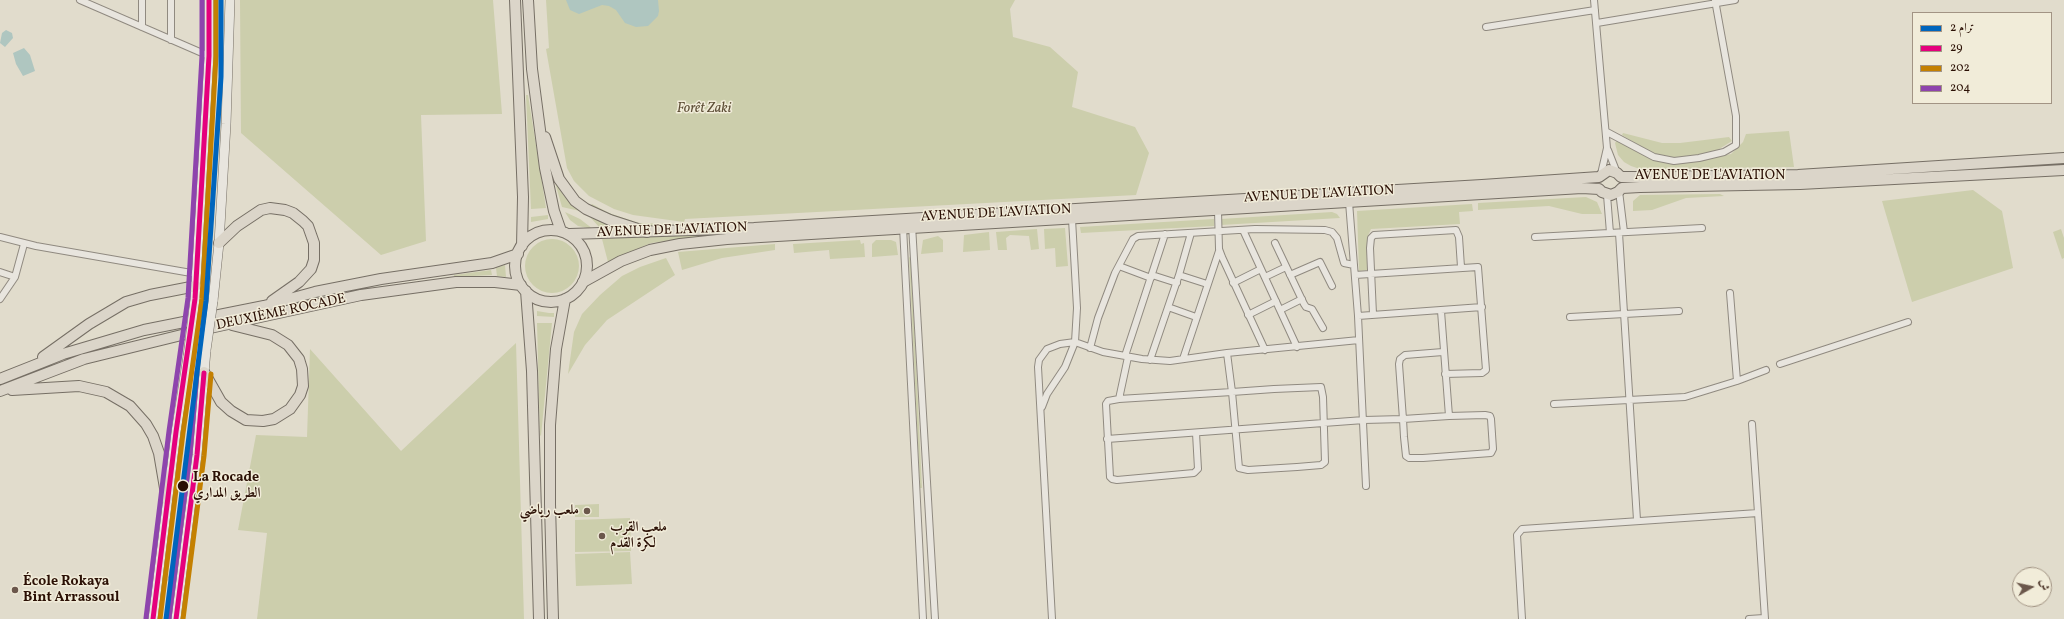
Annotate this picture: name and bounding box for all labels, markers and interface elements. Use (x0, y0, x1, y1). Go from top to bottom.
legend (1912, 12, 2052, 104)
text: ترام 2 (1950, 20, 1974, 36)
text: 29 (1950, 40, 1963, 56)
text: 202 (1950, 60, 1970, 76)
text: 204 (1950, 80, 1970, 96)
park label: Forêt Zaki (677, 101, 731, 117)
street label: AVENUE DE L'AVIATION (1635, 168, 1785, 184)
street label: AVENUE DE L'AVIATION (1243, 183, 1395, 207)
street label: AVENUE DE L'AVIATION (920, 202, 1072, 226)
street label: AVENUE DE L'AVIATION (596, 220, 748, 242)
street label: DEUXIÈME ROCADE (215, 291, 347, 335)
place label: La Rocade الطريق المداري (193, 470, 261, 502)
marker: La Rocade الطريق المداري (176, 479, 190, 493)
place label: ملعب رياضي (520, 503, 579, 519)
marker: ملعب رياضي (582, 506, 592, 516)
place label: ملعب القرب لكرة القدم (610, 520, 667, 552)
marker: ملعب القرب لكرة القدم (597, 531, 607, 541)
north arrow (2012, 567, 2052, 607)
place label: École Rokaya Bint Arrassoul (23, 574, 120, 606)
text: ش (2035, 579, 2052, 592)
marker: École Rokaya Bint Arrassoul (10, 585, 20, 595)

